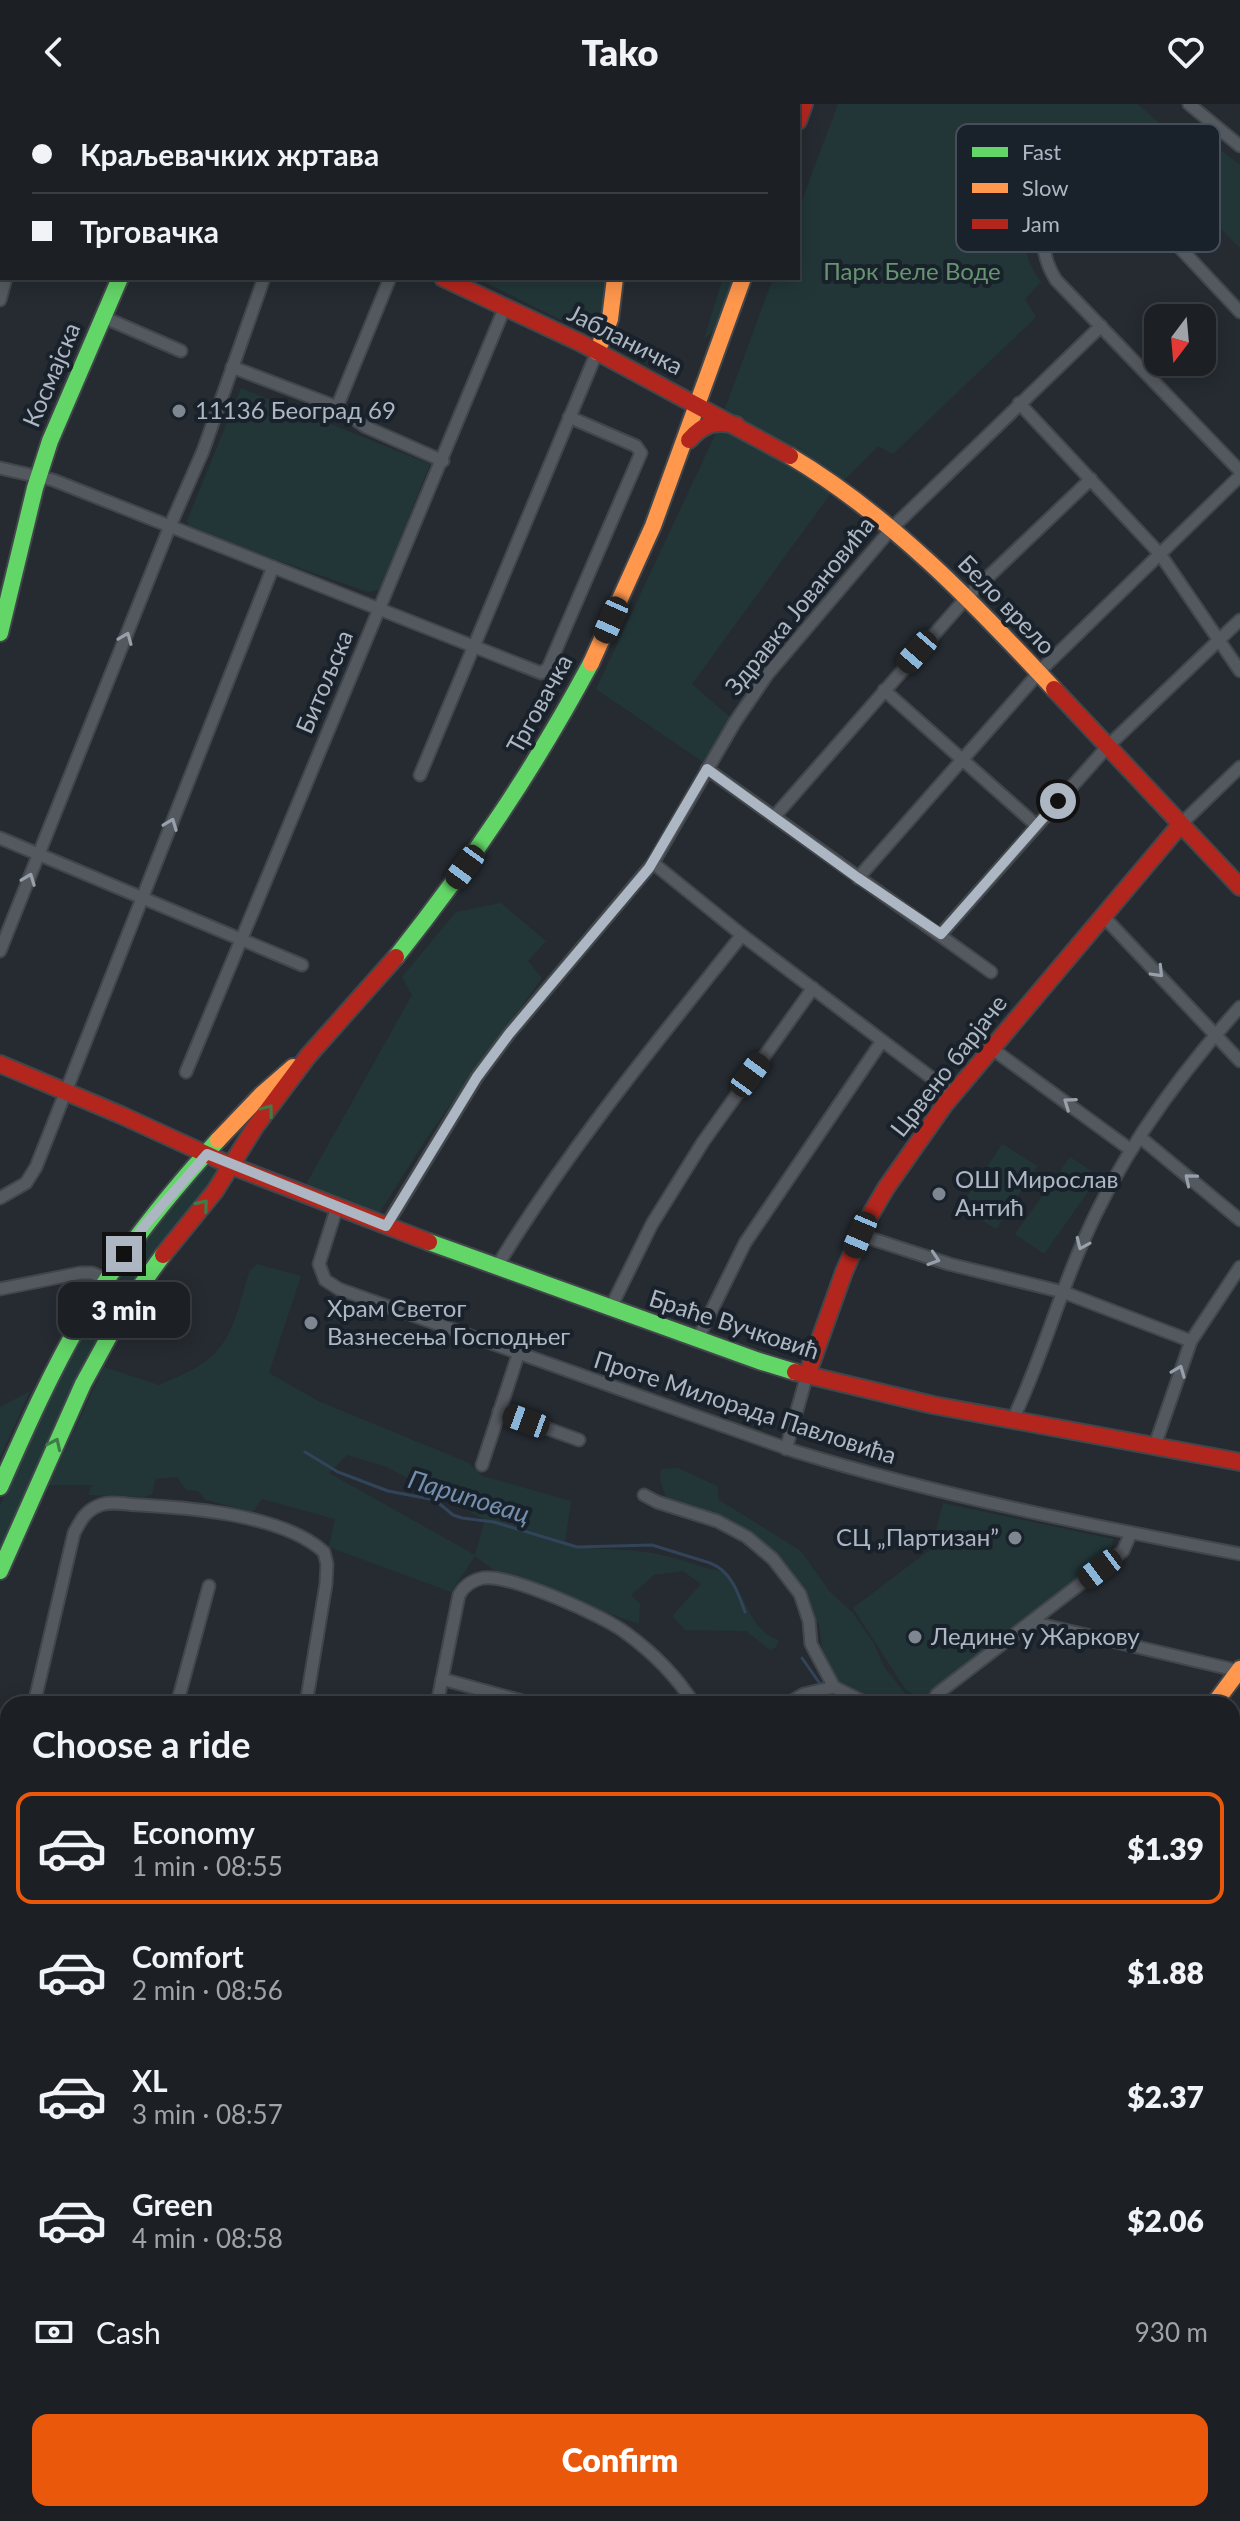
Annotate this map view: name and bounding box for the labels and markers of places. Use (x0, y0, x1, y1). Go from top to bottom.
place label: 11136 Београд 69 (195, 395, 396, 424)
marker: 11136 Београд 69 (170, 402, 188, 420)
place label: ОШ Мирослав Антић (955, 1164, 1119, 1221)
marker: ОШ Мирослав Антић (930, 1185, 948, 1203)
place label: Храм Светог Вазнесења Господњег (327, 1293, 570, 1350)
marker: Храм Светог Вазнесења Господњег (302, 1314, 320, 1332)
place label: СЦ „Партизан” (836, 1522, 999, 1551)
marker: СЦ „Партизан” (1006, 1529, 1024, 1547)
place label: Ледине у Жаркову (930, 1621, 1140, 1650)
marker: Ледине у Жаркову (906, 1628, 924, 1646)

